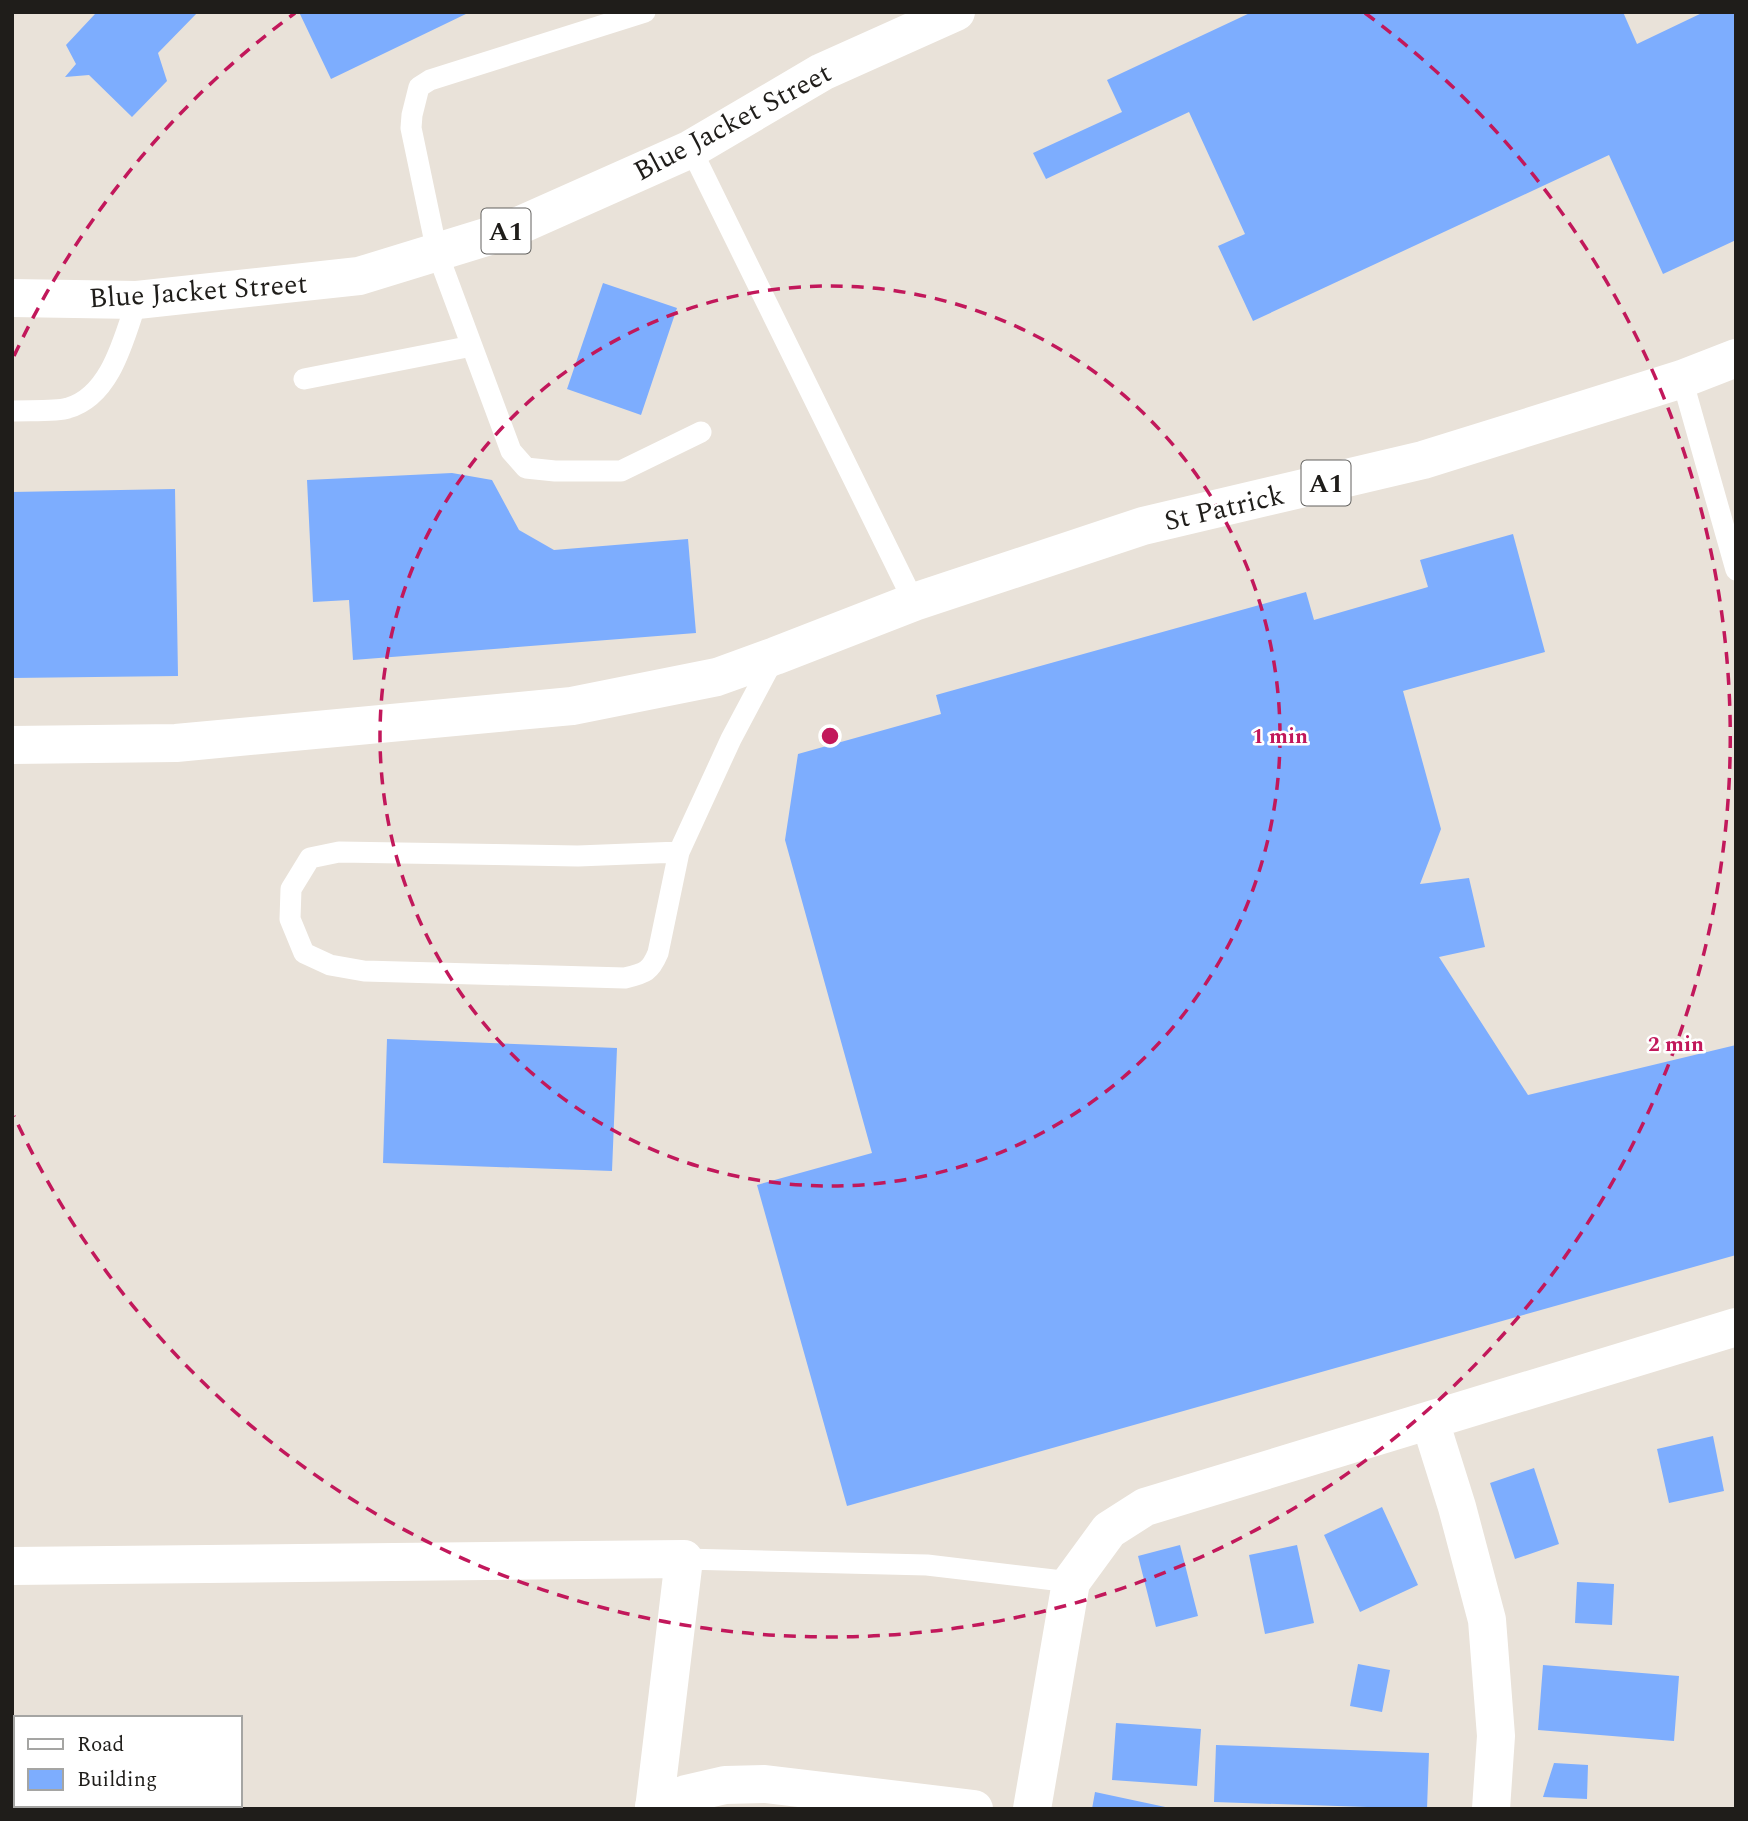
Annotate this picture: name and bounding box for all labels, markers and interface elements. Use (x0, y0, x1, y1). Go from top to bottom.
street label: Blue Jacket Street (626, 52, 839, 193)
road number: A1 (482, 208, 530, 254)
street label: Blue Jacket Street (87, 262, 309, 321)
road number: A1 (1302, 461, 1350, 505)
street label: St Patrick (1160, 474, 1289, 543)
text: 1 min (1252, 721, 1308, 753)
centre of rings (818, 724, 842, 748)
text: 2 min (1648, 1029, 1704, 1061)
legend (14, 1716, 242, 1807)
text: Road (77, 1729, 124, 1761)
text: Building (77, 1764, 157, 1796)

